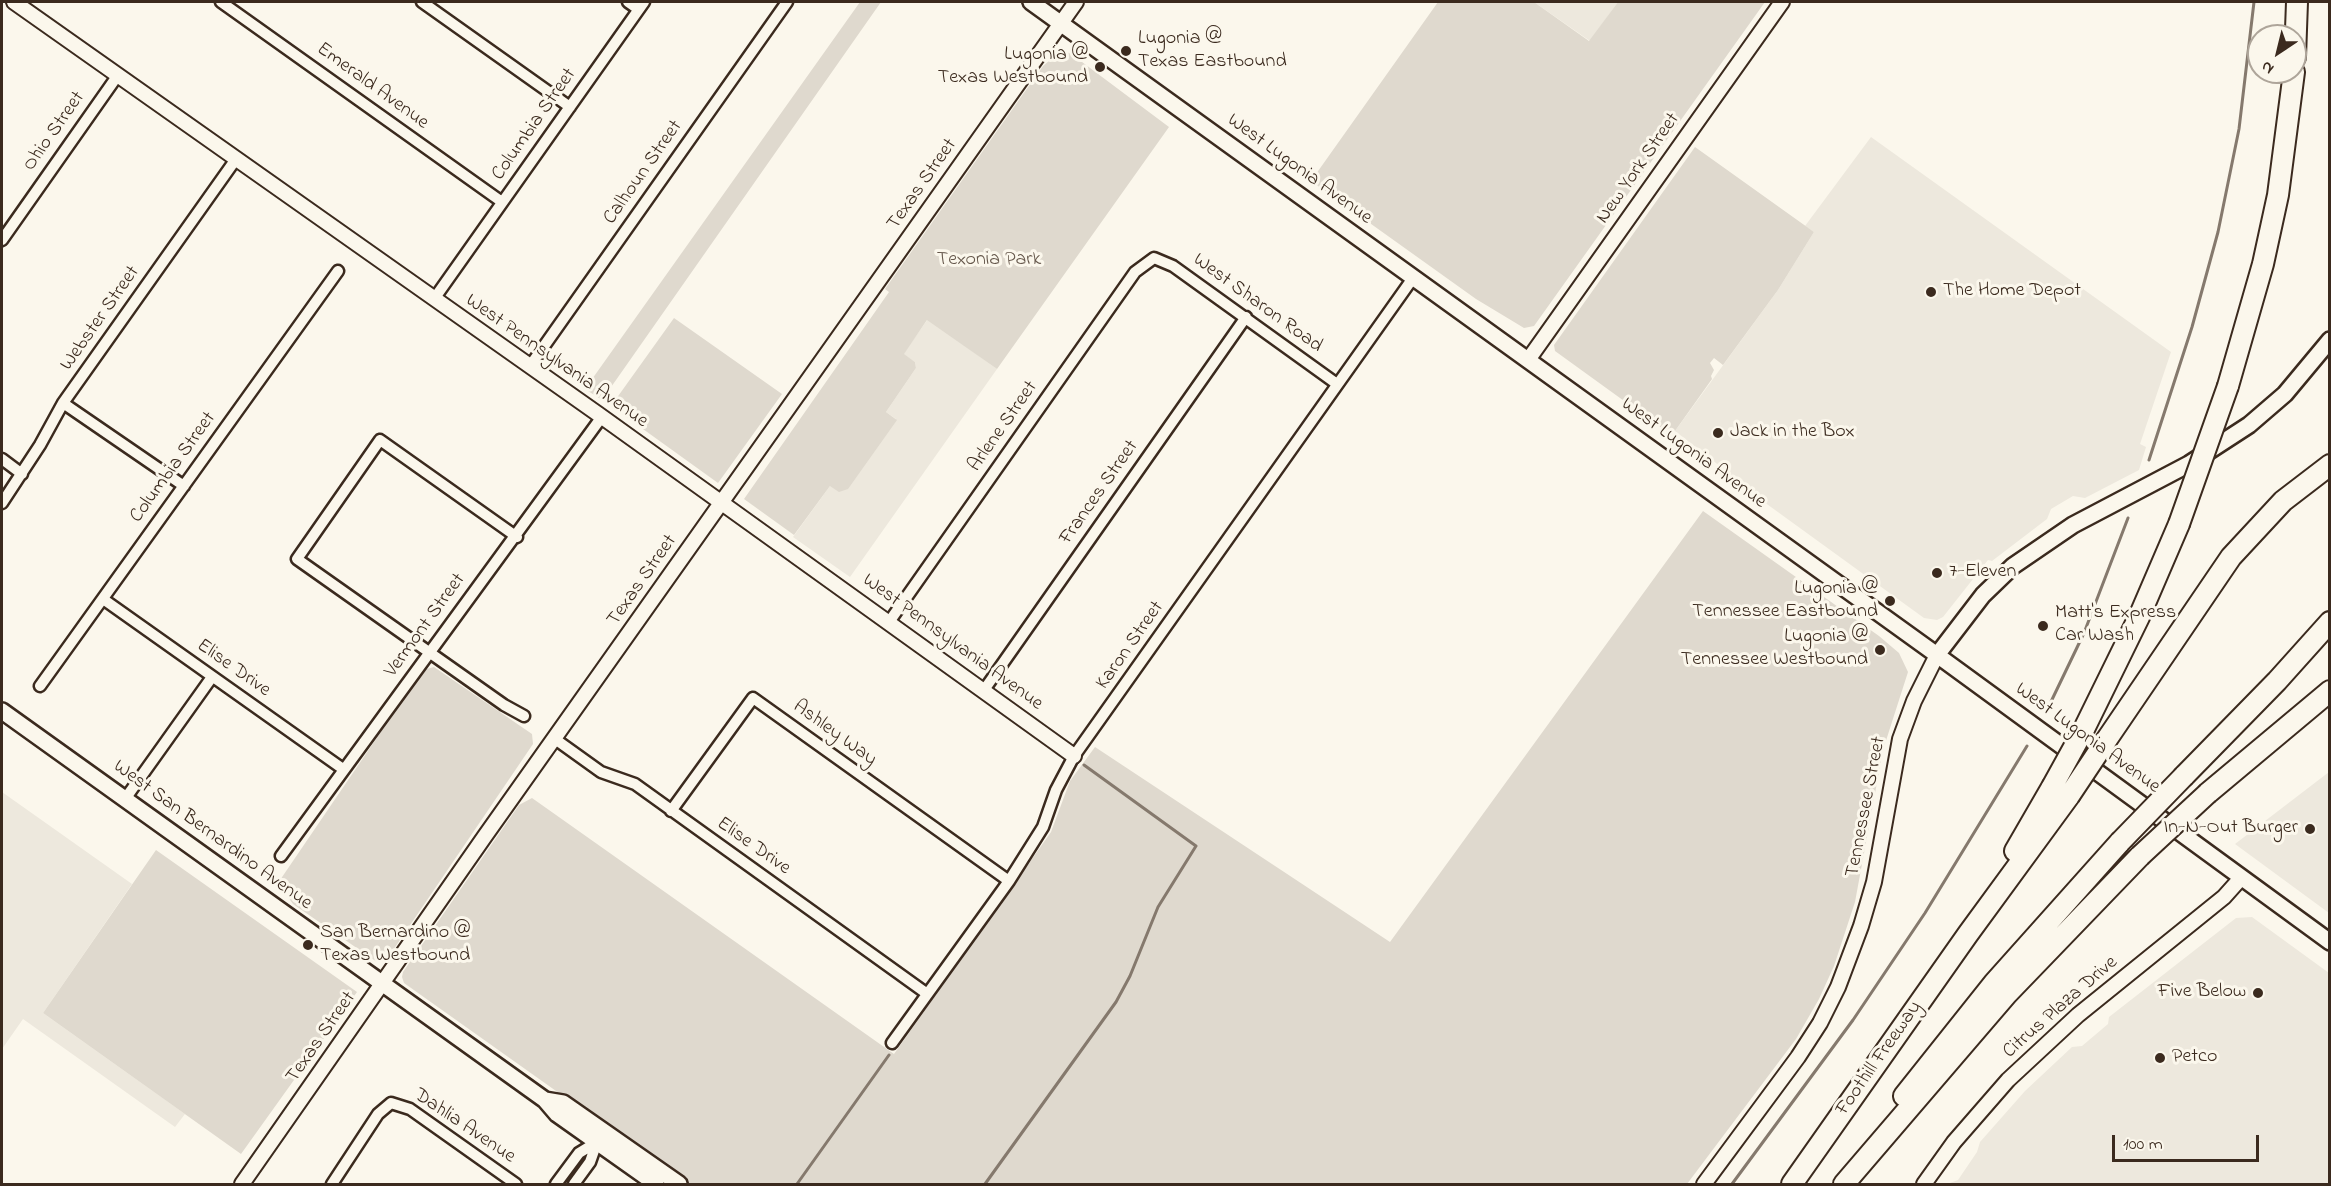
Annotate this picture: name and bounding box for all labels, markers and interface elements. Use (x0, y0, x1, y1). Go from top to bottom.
north arrow (2247, 24, 2307, 84)
place label: Lugonia @ Texas Eastbound (1138, 28, 1287, 75)
street label: Emerald Avenue (311, 38, 433, 136)
place label: Lugonia @ Texas Westbound (938, 44, 1088, 91)
marker: Lugonia @ Texas Eastbound (1119, 44, 1133, 58)
text: N (2257, 54, 2279, 80)
marker: Lugonia @ Texas Westbound (1093, 60, 1107, 74)
street label: Columbia Street (487, 64, 583, 186)
street label: Ohio Street (19, 87, 91, 177)
street label: West Lugonia Avenue (1222, 109, 1376, 231)
street label: New York Street (1592, 109, 1686, 229)
street label: Calhoun Street (599, 116, 689, 230)
street label: Texas Street (883, 135, 963, 235)
park label: Texonia Park (937, 249, 1041, 273)
street label: West Sharon Road (1187, 249, 1327, 359)
street label: Webster Street (56, 262, 146, 376)
place label: The Home Depot (1943, 280, 2081, 304)
marker: The Home Depot (1924, 285, 1938, 299)
street label: West Pennsylvania Avenue (460, 290, 652, 434)
street label: Arlene Street (964, 377, 1044, 477)
street label: West Lugonia Avenue (1616, 393, 1770, 515)
street label: Columbia Street (126, 408, 222, 528)
place label: Jack in the Box (1730, 421, 1855, 445)
marker: Jack in the Box (1711, 426, 1725, 440)
street label: Frances Street (1055, 436, 1145, 550)
street label: Texas Street (603, 531, 683, 631)
place label: 7-Eleven (1949, 561, 2016, 585)
marker: 7-Eleven (1930, 566, 1944, 580)
street label: Vermont Street (380, 569, 472, 683)
street label: West Pennsylvania Avenue (857, 569, 1047, 717)
place label: Lugonia @ Tennessee Eastbound (1692, 578, 1878, 625)
marker: Lugonia @ Tennessee Eastbound (1883, 594, 1897, 608)
street label: Karon Street (1092, 597, 1170, 695)
place label: Matt's Express Car Wash (2055, 602, 2176, 649)
marker: Matt's Express Car Wash (2036, 619, 2050, 633)
place label: Lugonia @ Tennessee Westbound (1681, 626, 1868, 673)
street label: Elise Drive (191, 635, 275, 703)
marker: Lugonia @ Tennessee Westbound (1873, 643, 1887, 657)
street label: West Lugonia Avenue (2010, 678, 2164, 800)
street label: Ashley Way (787, 696, 881, 772)
street label: Tennessee Street (1842, 735, 1892, 879)
street label: West San Bernardino Avenue (108, 756, 316, 916)
street label: Elise Drive (711, 813, 795, 881)
place label: In-N-Out Burger (2164, 817, 2298, 841)
marker: In-N-Out Burger (2303, 822, 2317, 836)
place label: San Bernardino @ Texas Westbound (320, 922, 470, 969)
marker: San Bernardino @ Texas Westbound (301, 938, 315, 952)
street label: Citrus Plaza Drive (1999, 952, 2123, 1064)
place label: Five Below (2158, 981, 2246, 1005)
marker: Five Below (2251, 986, 2265, 1000)
street label: Texas Street (282, 988, 362, 1088)
street label: Foothill Freeway (1832, 997, 1928, 1121)
place label: Petco (2172, 1046, 2217, 1070)
marker: Petco (2153, 1051, 2167, 1065)
street label: Dahlia Avenue (409, 1084, 519, 1170)
scale bar (2115, 1123, 2262, 1161)
text: 100 m (2123, 1132, 2163, 1158)

